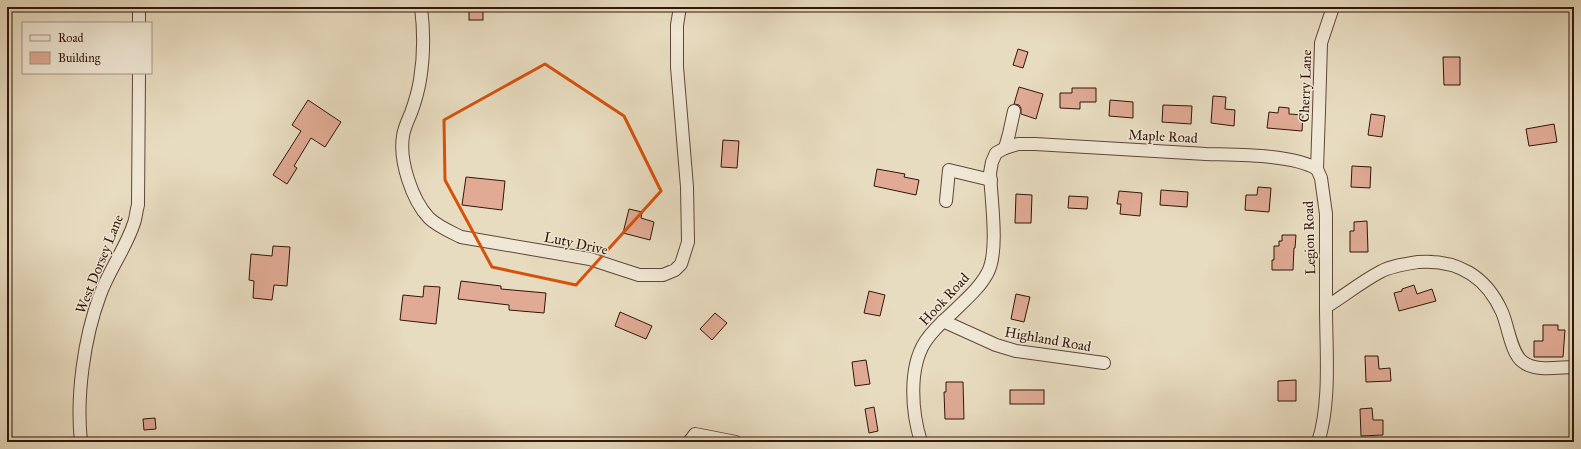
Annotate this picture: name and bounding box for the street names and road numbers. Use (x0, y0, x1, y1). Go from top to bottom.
street label: Cherry Lane (1296, 49, 1315, 123)
street label: Maple Road (1128, 126, 1198, 147)
street label: Legion Road (1300, 201, 1319, 275)
street label: West Dorsey Lane (72, 212, 127, 316)
street label: Luty Drive (542, 228, 609, 259)
street label: Hook Road (916, 270, 973, 329)
street label: Highland Road (1003, 324, 1092, 355)

